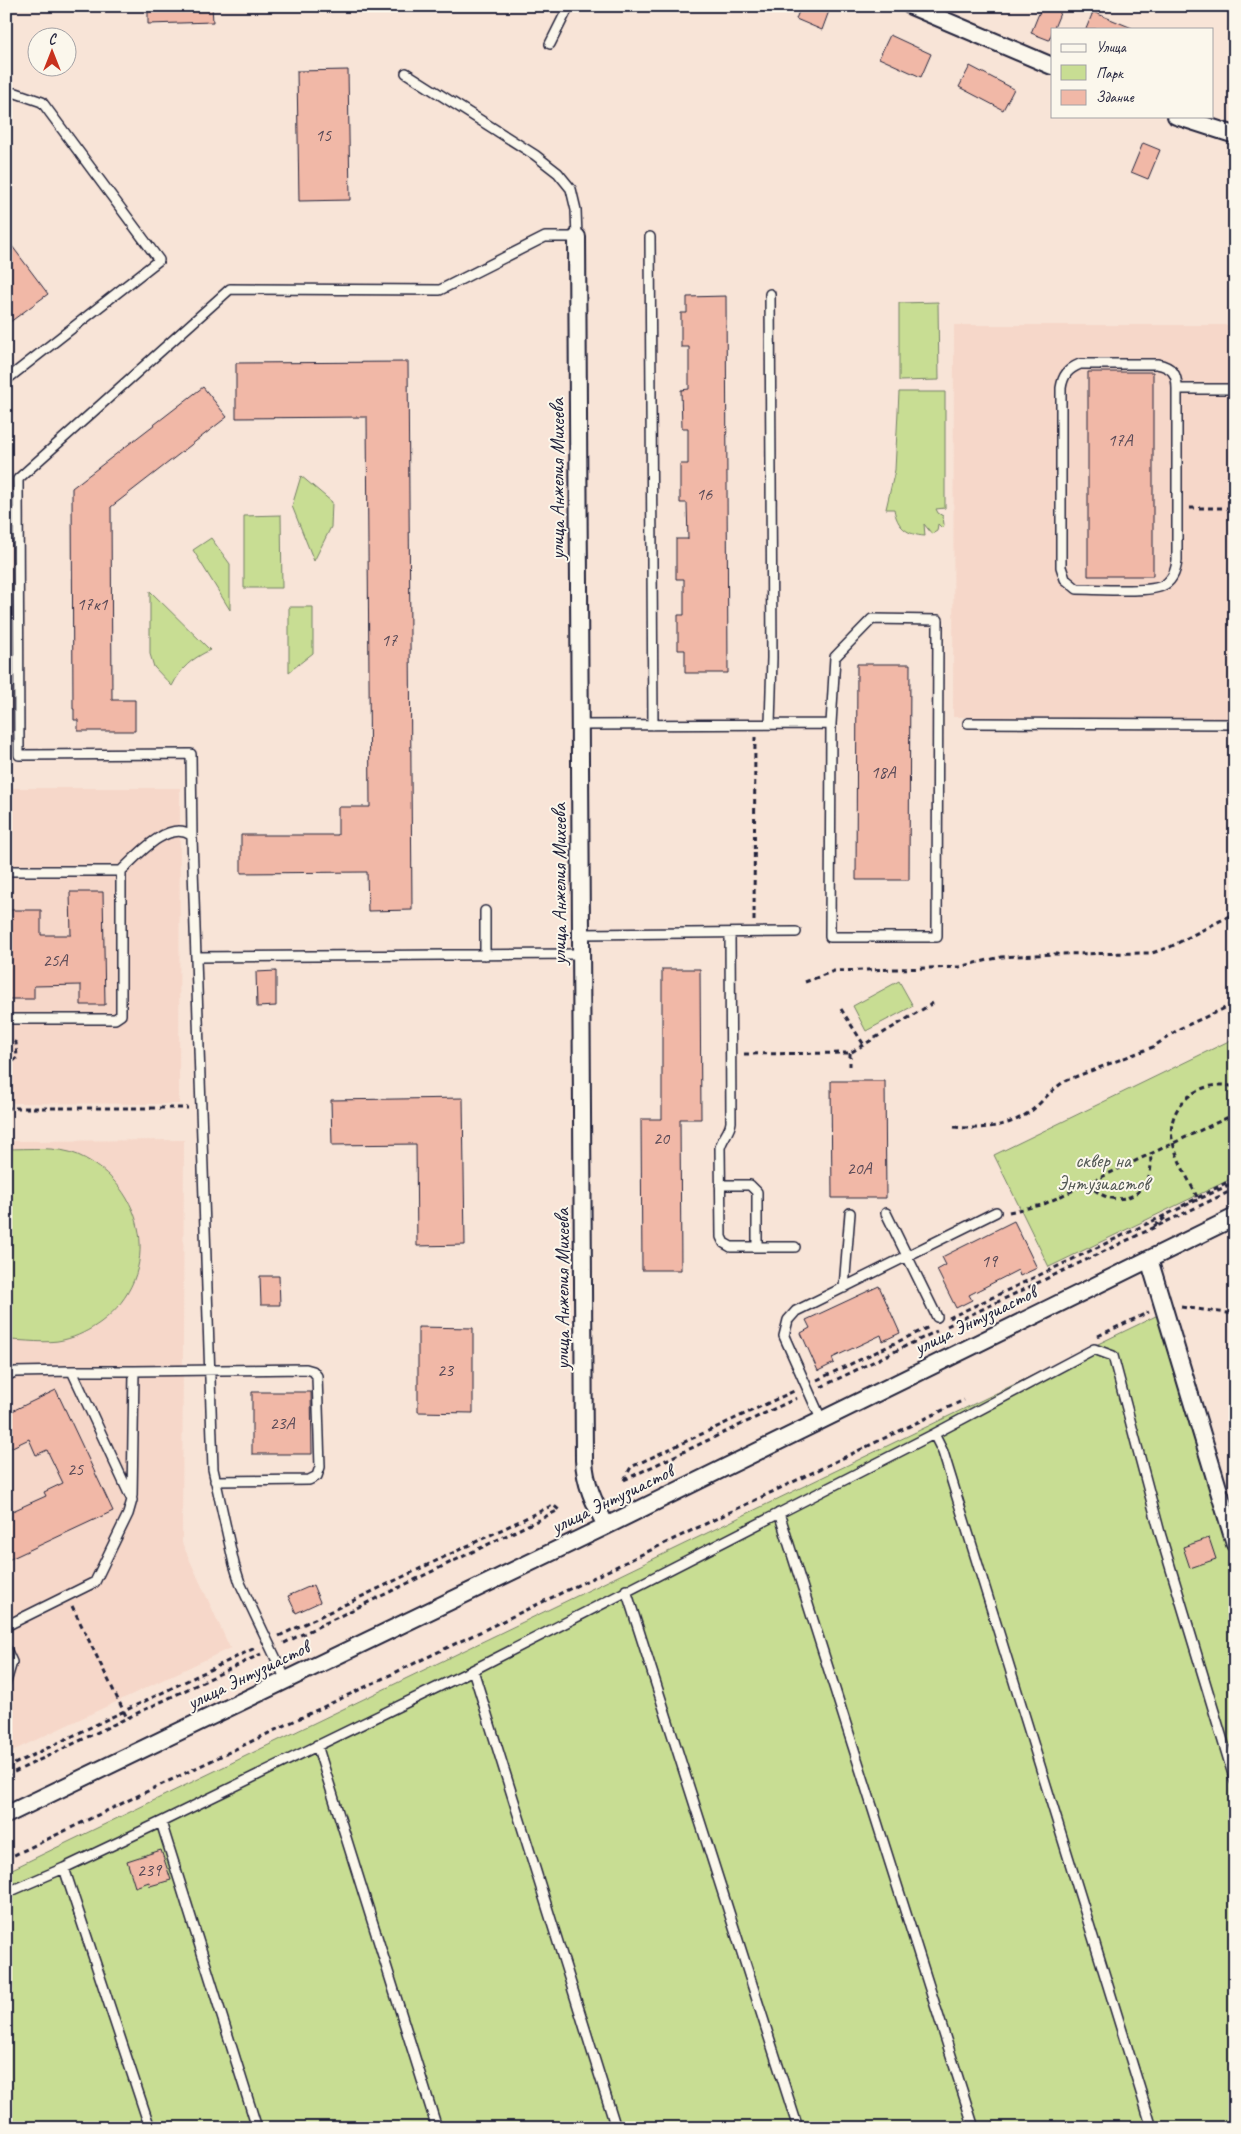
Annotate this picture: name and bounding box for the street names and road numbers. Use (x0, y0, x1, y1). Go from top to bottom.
street label: улица Анжелия Михеева (545, 397, 570, 561)
street label: улица Анжелия Михеева (547, 802, 572, 966)
street label: улица Анжелия Михеева (550, 1207, 575, 1371)
street label: улица Энтузиастов (909, 1278, 1043, 1361)
street label: улица Энтузиастов (546, 1457, 680, 1540)
street label: улица Энтузиастов (182, 1633, 316, 1716)

